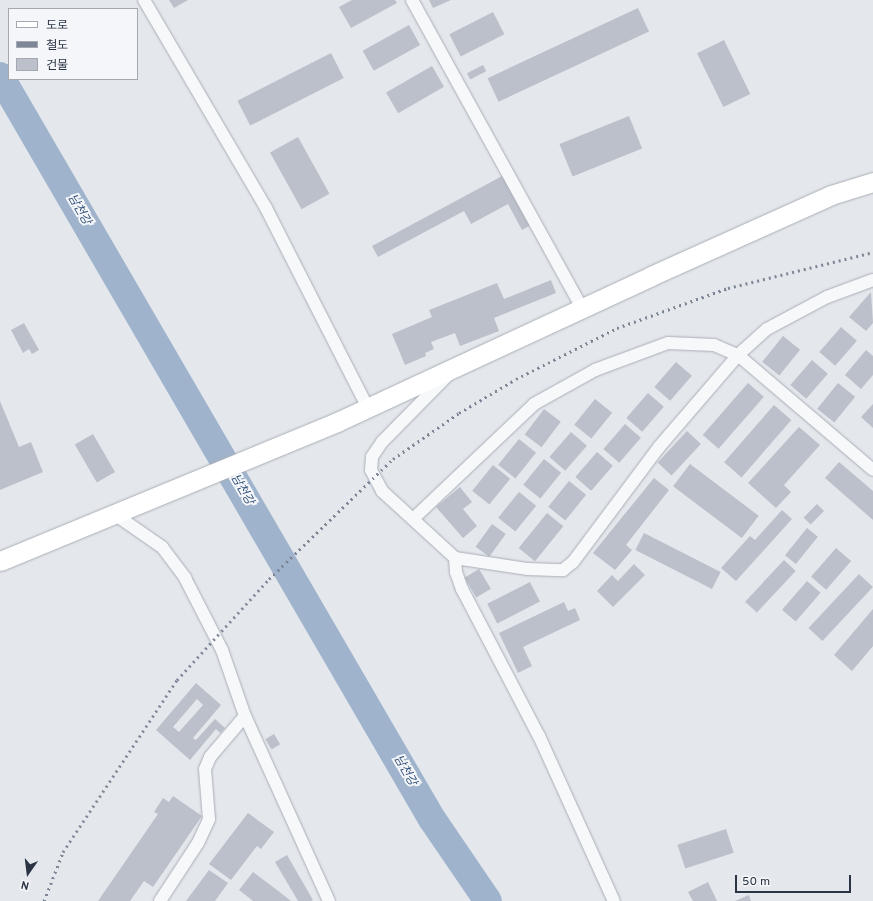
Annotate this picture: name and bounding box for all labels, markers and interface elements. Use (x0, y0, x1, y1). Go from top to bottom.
legend (8, 8, 138, 80)
text: 도로 (46, 18, 68, 34)
text: 철도 (46, 38, 68, 54)
text: 건물 (46, 58, 68, 74)
water label: 남천강 (63, 192, 93, 228)
water label: 남천강 (226, 472, 256, 508)
water label: 남천강 (389, 753, 419, 789)
north arrow (8, 853, 48, 893)
scale bar (737, 867, 853, 893)
text: 50 m (742, 874, 770, 890)
text: N (20, 877, 31, 892)

